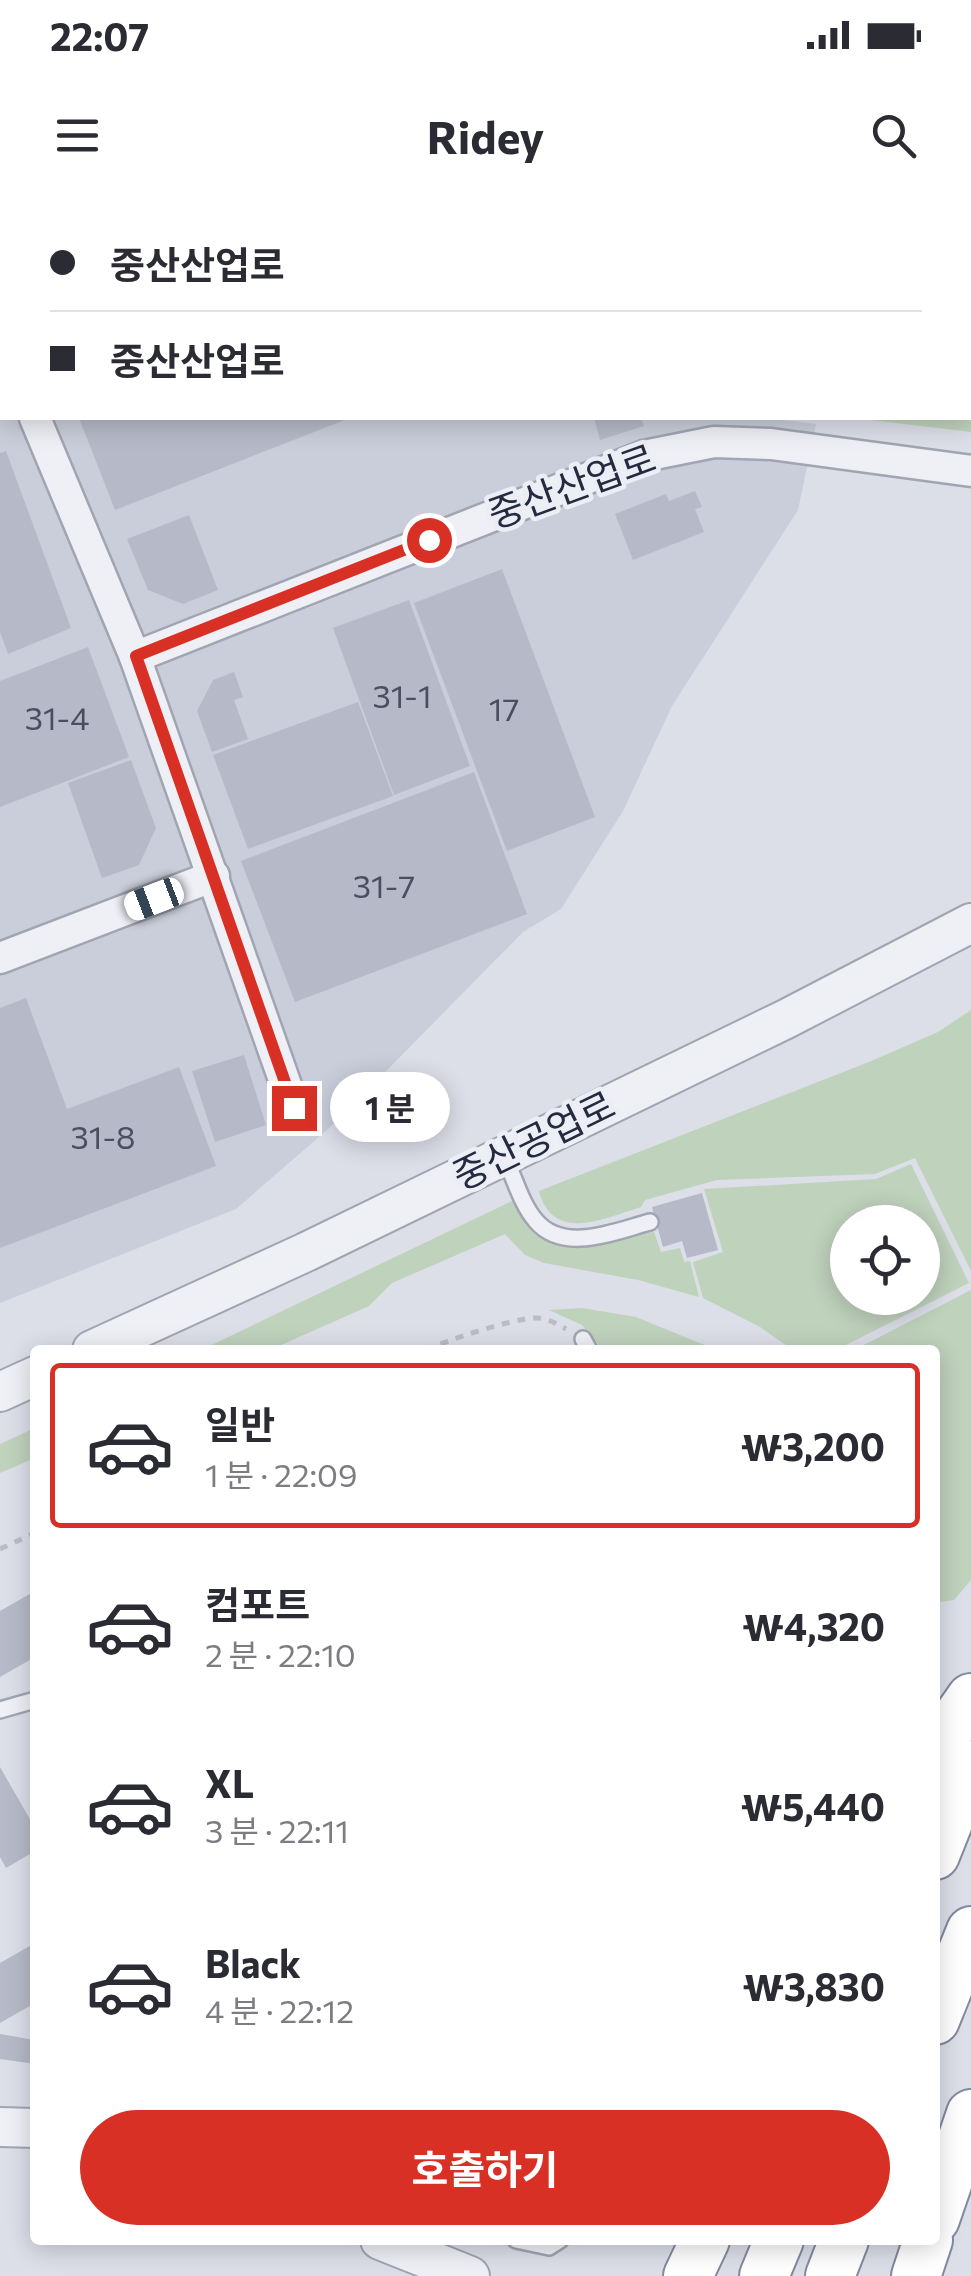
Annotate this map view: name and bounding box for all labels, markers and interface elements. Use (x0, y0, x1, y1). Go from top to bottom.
text: 22:07 (50, 12, 149, 59)
icon: menu (50, 108, 105, 163)
text: Ridey (427, 108, 544, 163)
icon: search (866, 108, 921, 163)
text: 중산산업로 (110, 240, 285, 287)
text: 중산산업로 (110, 336, 285, 383)
street label: 중산산업로 (481, 433, 661, 537)
route start (407, 518, 452, 563)
house number: 31-1 (372, 675, 432, 715)
house number: 17 (489, 688, 519, 728)
house number: 31-4 (25, 697, 89, 737)
house number: 31-7 (353, 865, 415, 905)
car (121, 874, 187, 924)
callout: 1 분 (329, 1073, 449, 1143)
street label: 중산공업로 (444, 1079, 622, 1198)
route end (272, 1086, 317, 1131)
text: 1 분 (365, 1087, 415, 1127)
house number: 31-8 (71, 1116, 135, 1156)
map controls (830, 1205, 940, 1315)
button: locate (830, 1205, 940, 1315)
text: 일반 (205, 1400, 275, 1447)
icon: car (85, 1401, 175, 1491)
text: ₩3,200 (741, 1422, 885, 1469)
text: 1 분 · 22:09 (205, 1454, 357, 1494)
text: 컴포트 (205, 1580, 310, 1627)
icon: car (85, 1581, 175, 1671)
text: ₩4,320 (743, 1602, 885, 1649)
text: 2 분 · 22:10 (205, 1634, 356, 1674)
text: XL (205, 1759, 254, 1806)
icon: car (85, 1761, 175, 1851)
text: ₩5,440 (741, 1782, 885, 1829)
text: 3 분 · 22:11 (205, 1810, 349, 1850)
text: Black (205, 1939, 301, 1986)
icon: car (85, 1941, 175, 2031)
text: ₩3,830 (743, 1962, 885, 2009)
text: 4 분 · 22:12 (205, 1990, 354, 2030)
button: 호출하기 (80, 2110, 890, 2225)

